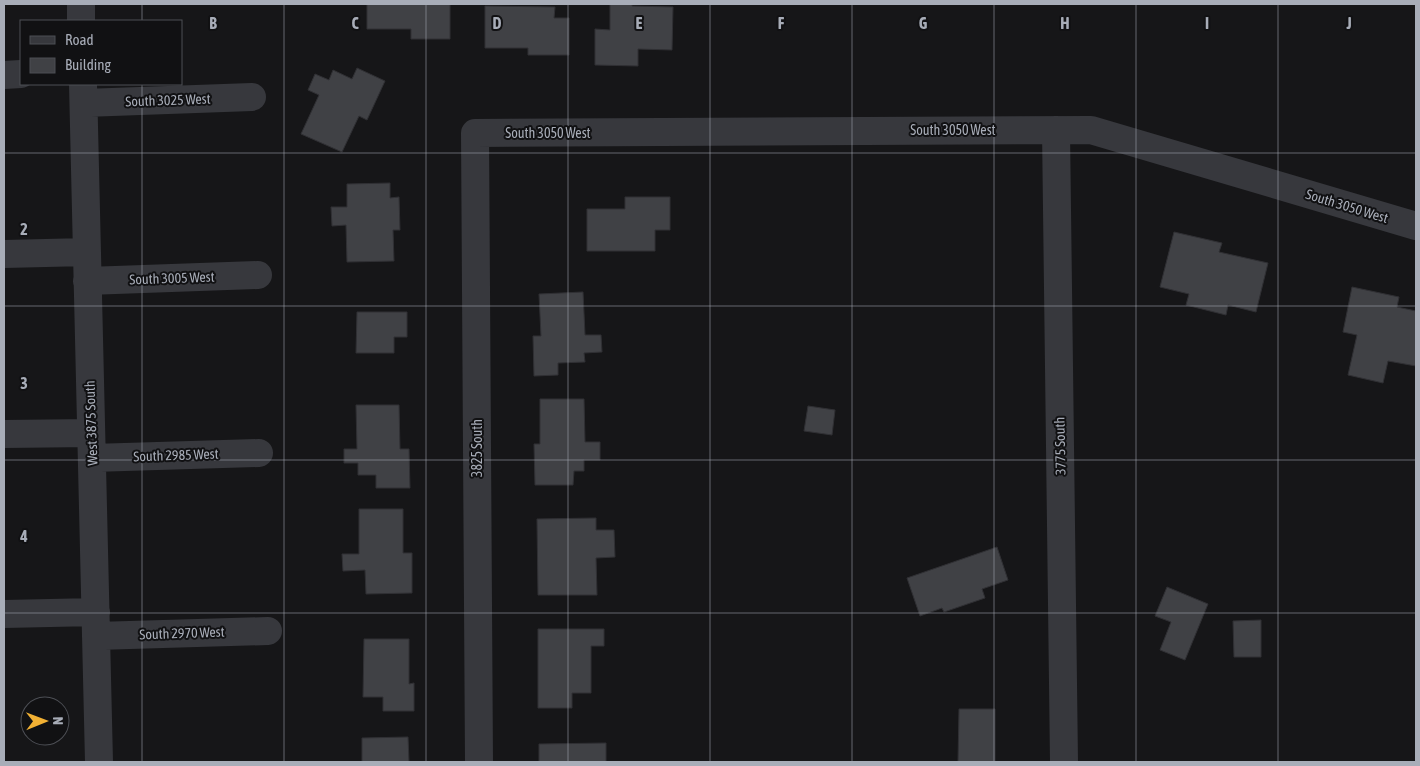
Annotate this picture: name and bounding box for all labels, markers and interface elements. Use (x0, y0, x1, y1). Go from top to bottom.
text: B (209, 14, 217, 32)
text: C (351, 14, 359, 32)
text: D (493, 14, 502, 32)
text: E (636, 14, 643, 32)
text: F (778, 14, 785, 32)
text: G (919, 14, 928, 32)
text: H (1060, 14, 1070, 32)
text: I (1205, 14, 1209, 32)
text: J (1345, 14, 1352, 32)
legend (20, 20, 182, 85)
text: Road (65, 31, 94, 48)
text: Building (65, 56, 111, 73)
street label: South 3025 West (125, 91, 211, 109)
street label: South 3050 West (910, 122, 996, 138)
street label: South 3050 West (505, 125, 591, 141)
street label: South 3050 West (1304, 186, 1390, 226)
text: 2 (20, 220, 28, 238)
street label: South 3005 West (129, 269, 215, 287)
text: 3 (20, 374, 28, 392)
street label: West 3875 South (82, 380, 100, 466)
street label: 3775 South (1051, 417, 1069, 475)
street label: 3825 South (469, 419, 485, 477)
street label: South 2985 West (133, 446, 219, 464)
text: 4 (19, 527, 28, 545)
street label: South 2970 West (139, 624, 225, 642)
north arrow (20, 696, 70, 746)
text: N (50, 717, 66, 725)

